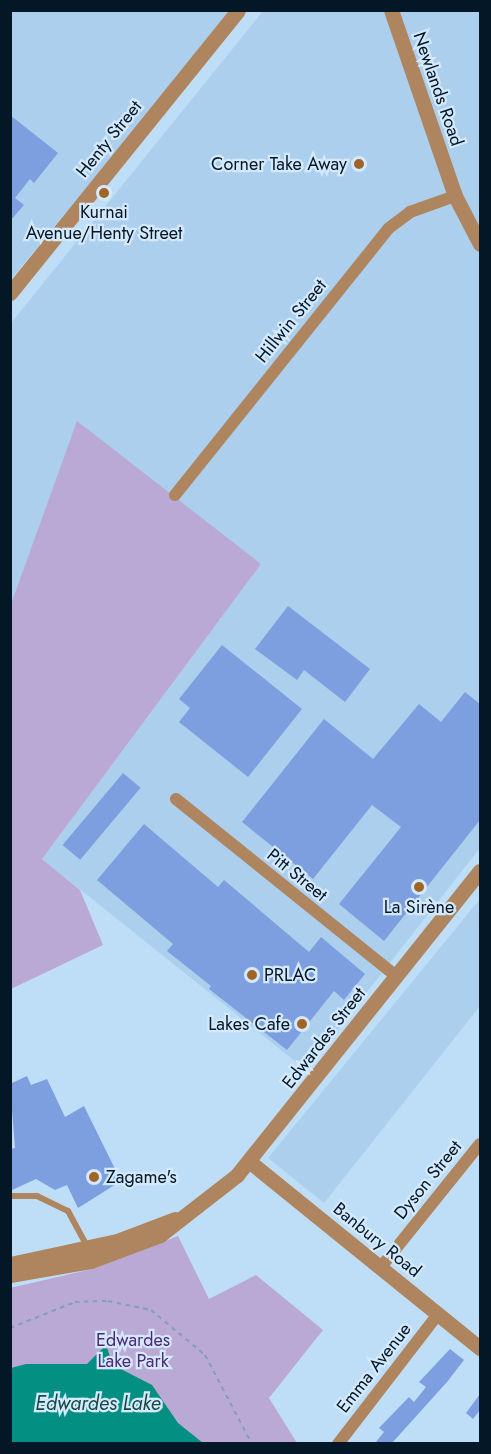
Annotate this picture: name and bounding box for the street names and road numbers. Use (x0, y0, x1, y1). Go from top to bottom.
street label: Newlands Road (408, 29, 468, 149)
street label: Henty Street (72, 96, 146, 182)
street label: Hillwin Street (251, 275, 331, 367)
street label: Pitt Street (262, 844, 332, 906)
street label: Edwardes Street (278, 983, 370, 1093)
street label: Dyson Street (390, 1136, 466, 1224)
street label: Banbury Road (329, 1198, 425, 1282)
street label: Emma Avenue (332, 1319, 416, 1417)

